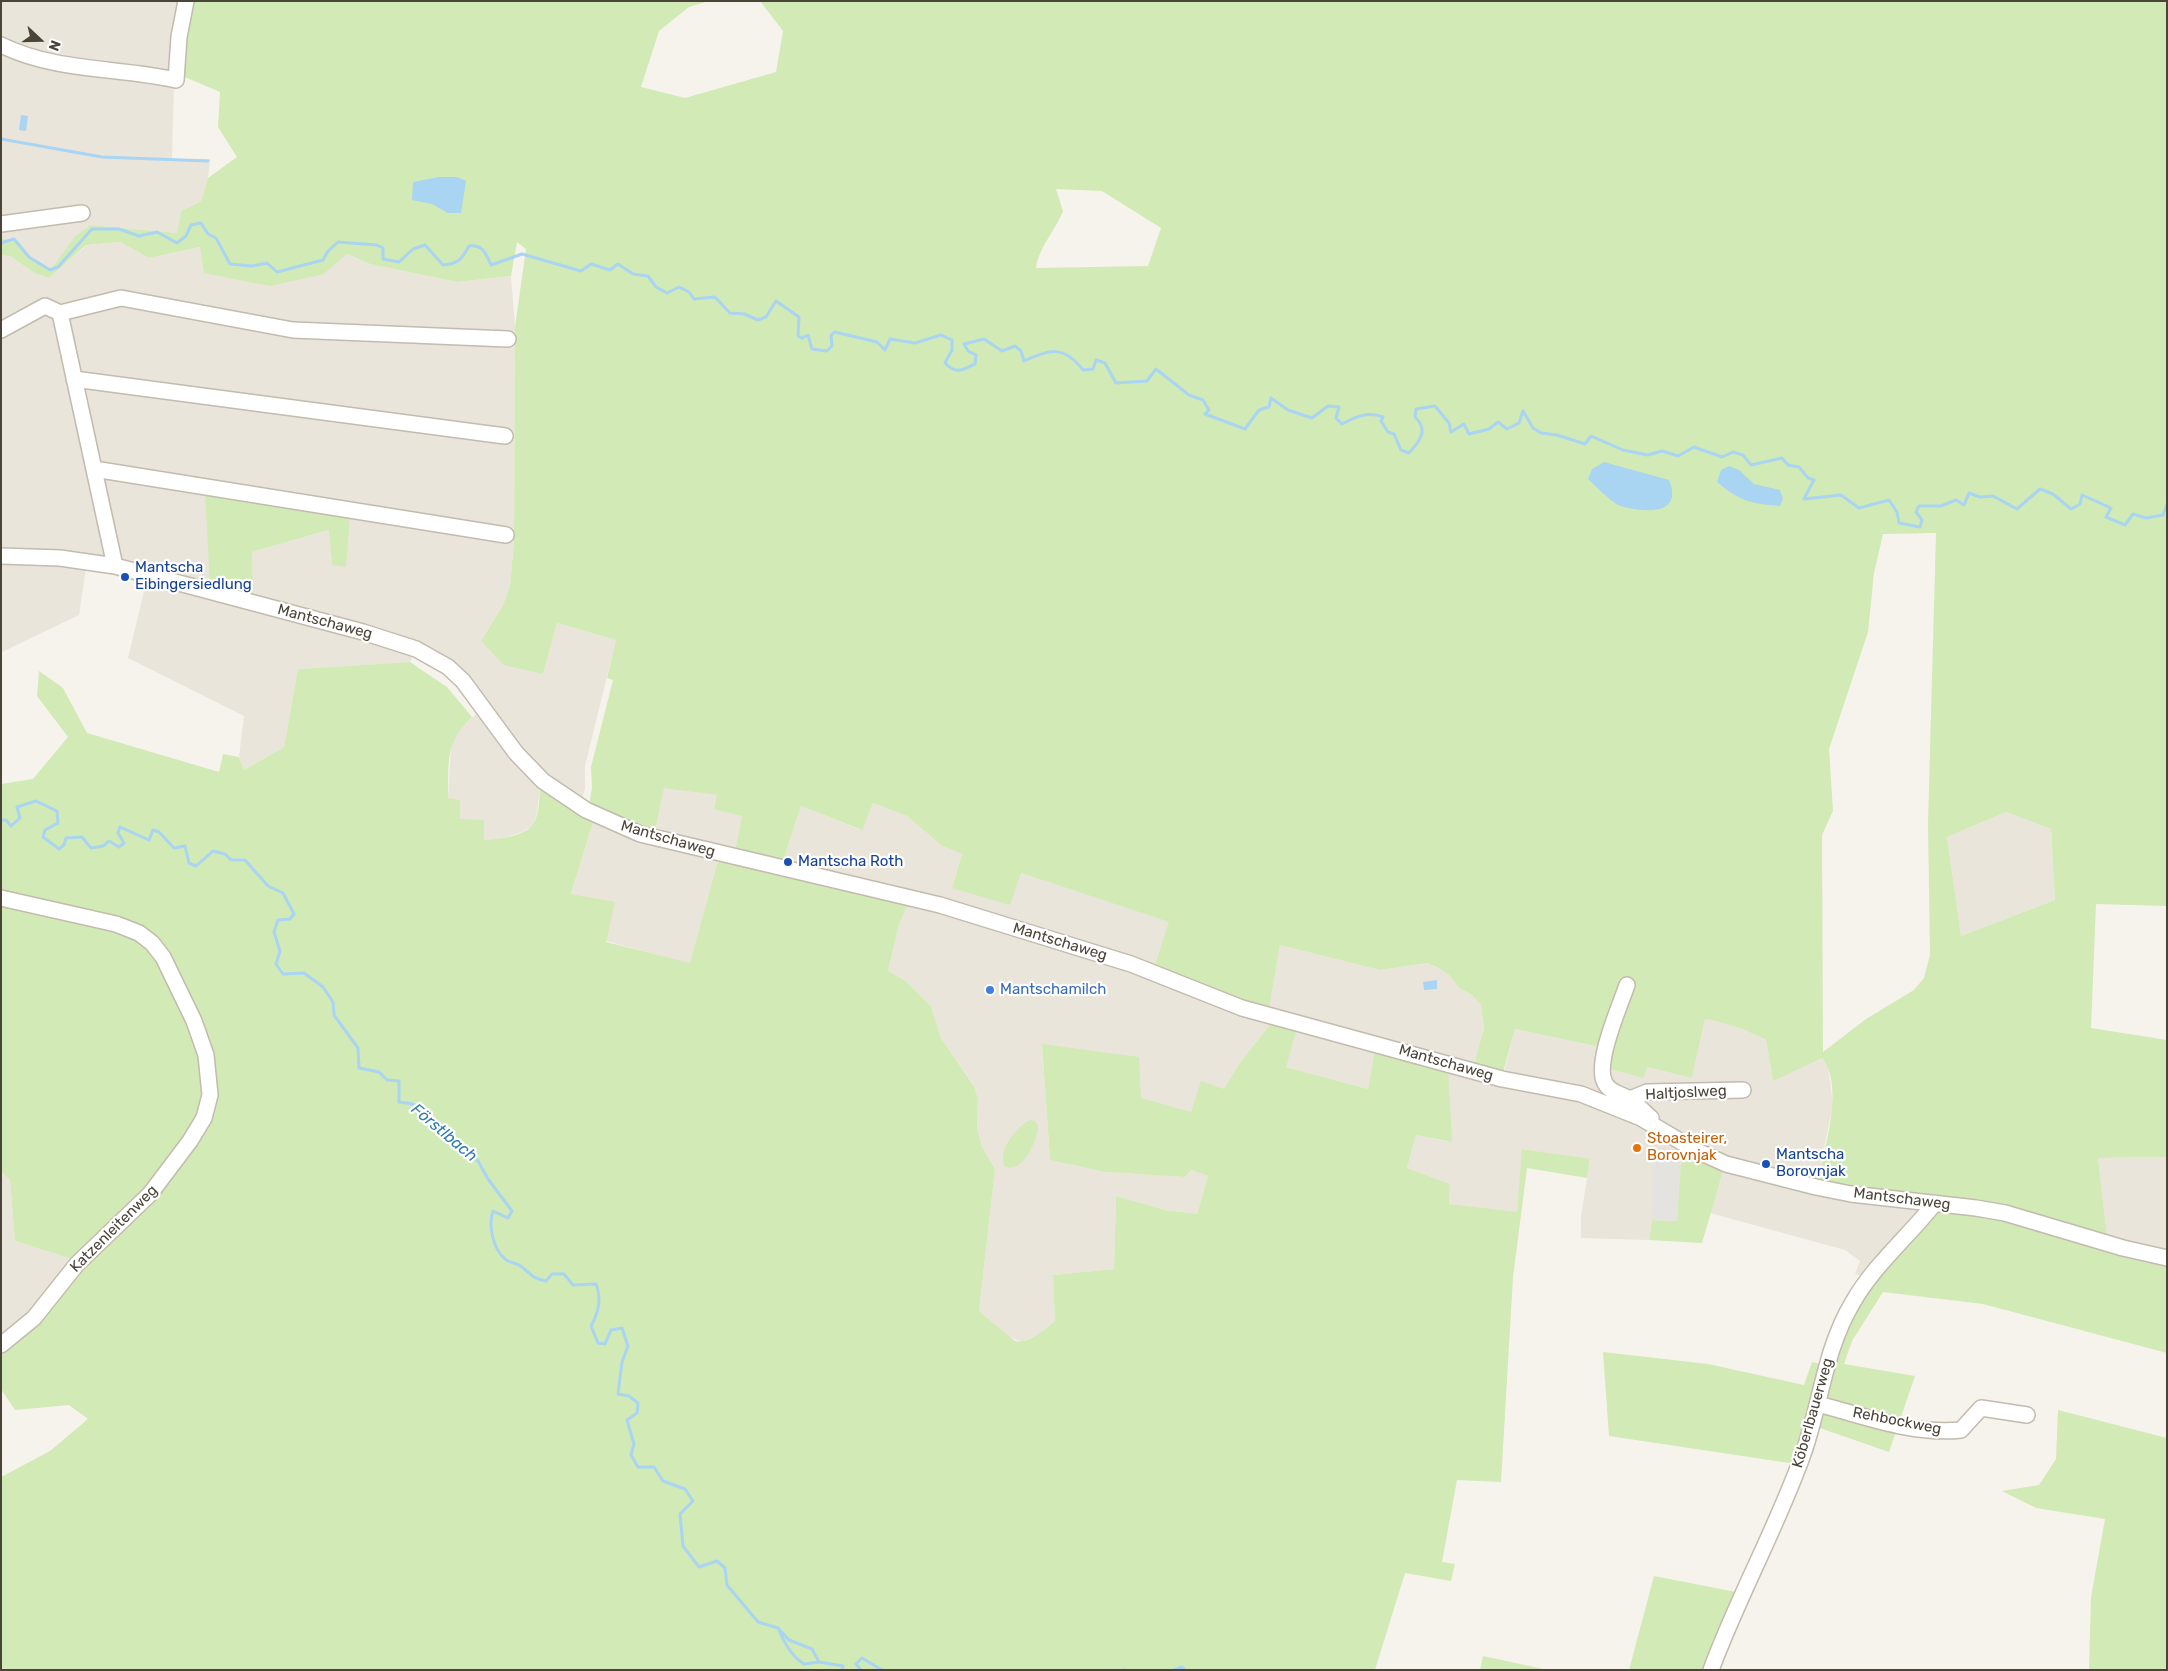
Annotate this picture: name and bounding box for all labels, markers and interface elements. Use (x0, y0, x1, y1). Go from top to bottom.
north arrow (15, 15, 65, 65)
text: N (45, 38, 64, 53)
place label: Mantscha Eibingersiedlung (135, 559, 252, 594)
marker: Mantscha Eibingersiedlung (119, 571, 131, 583)
street label: Mantschaweg (276, 601, 374, 643)
street label: Mantschaweg (619, 817, 717, 861)
place label: Mantscha Roth (798, 853, 903, 871)
marker: Mantscha Roth (782, 856, 794, 868)
street label: Mantschaweg (1011, 919, 1109, 965)
place label: Mantschamilch (1000, 981, 1106, 999)
marker: Mantschamilch (984, 984, 996, 996)
street label: Mantschaweg (1397, 1041, 1495, 1085)
street label: Haltjoslweg (1645, 1082, 1727, 1104)
water label: Förstlbach (407, 1100, 481, 1166)
place label: Stoasteirer, Borovnjak (1647, 1130, 1727, 1165)
marker: Stoasteirer, Borovnjak (1631, 1142, 1643, 1154)
place label: Mantscha Borovnjak (1776, 1146, 1846, 1181)
marker: Mantscha Borovnjak (1760, 1158, 1772, 1170)
street label: Katzenleitenweg (67, 1182, 161, 1276)
street label: Mantschaweg (1853, 1184, 1951, 1214)
street label: Köberlbauerweg (1789, 1356, 1837, 1470)
street label: Rehbockweg (1851, 1404, 1943, 1438)

